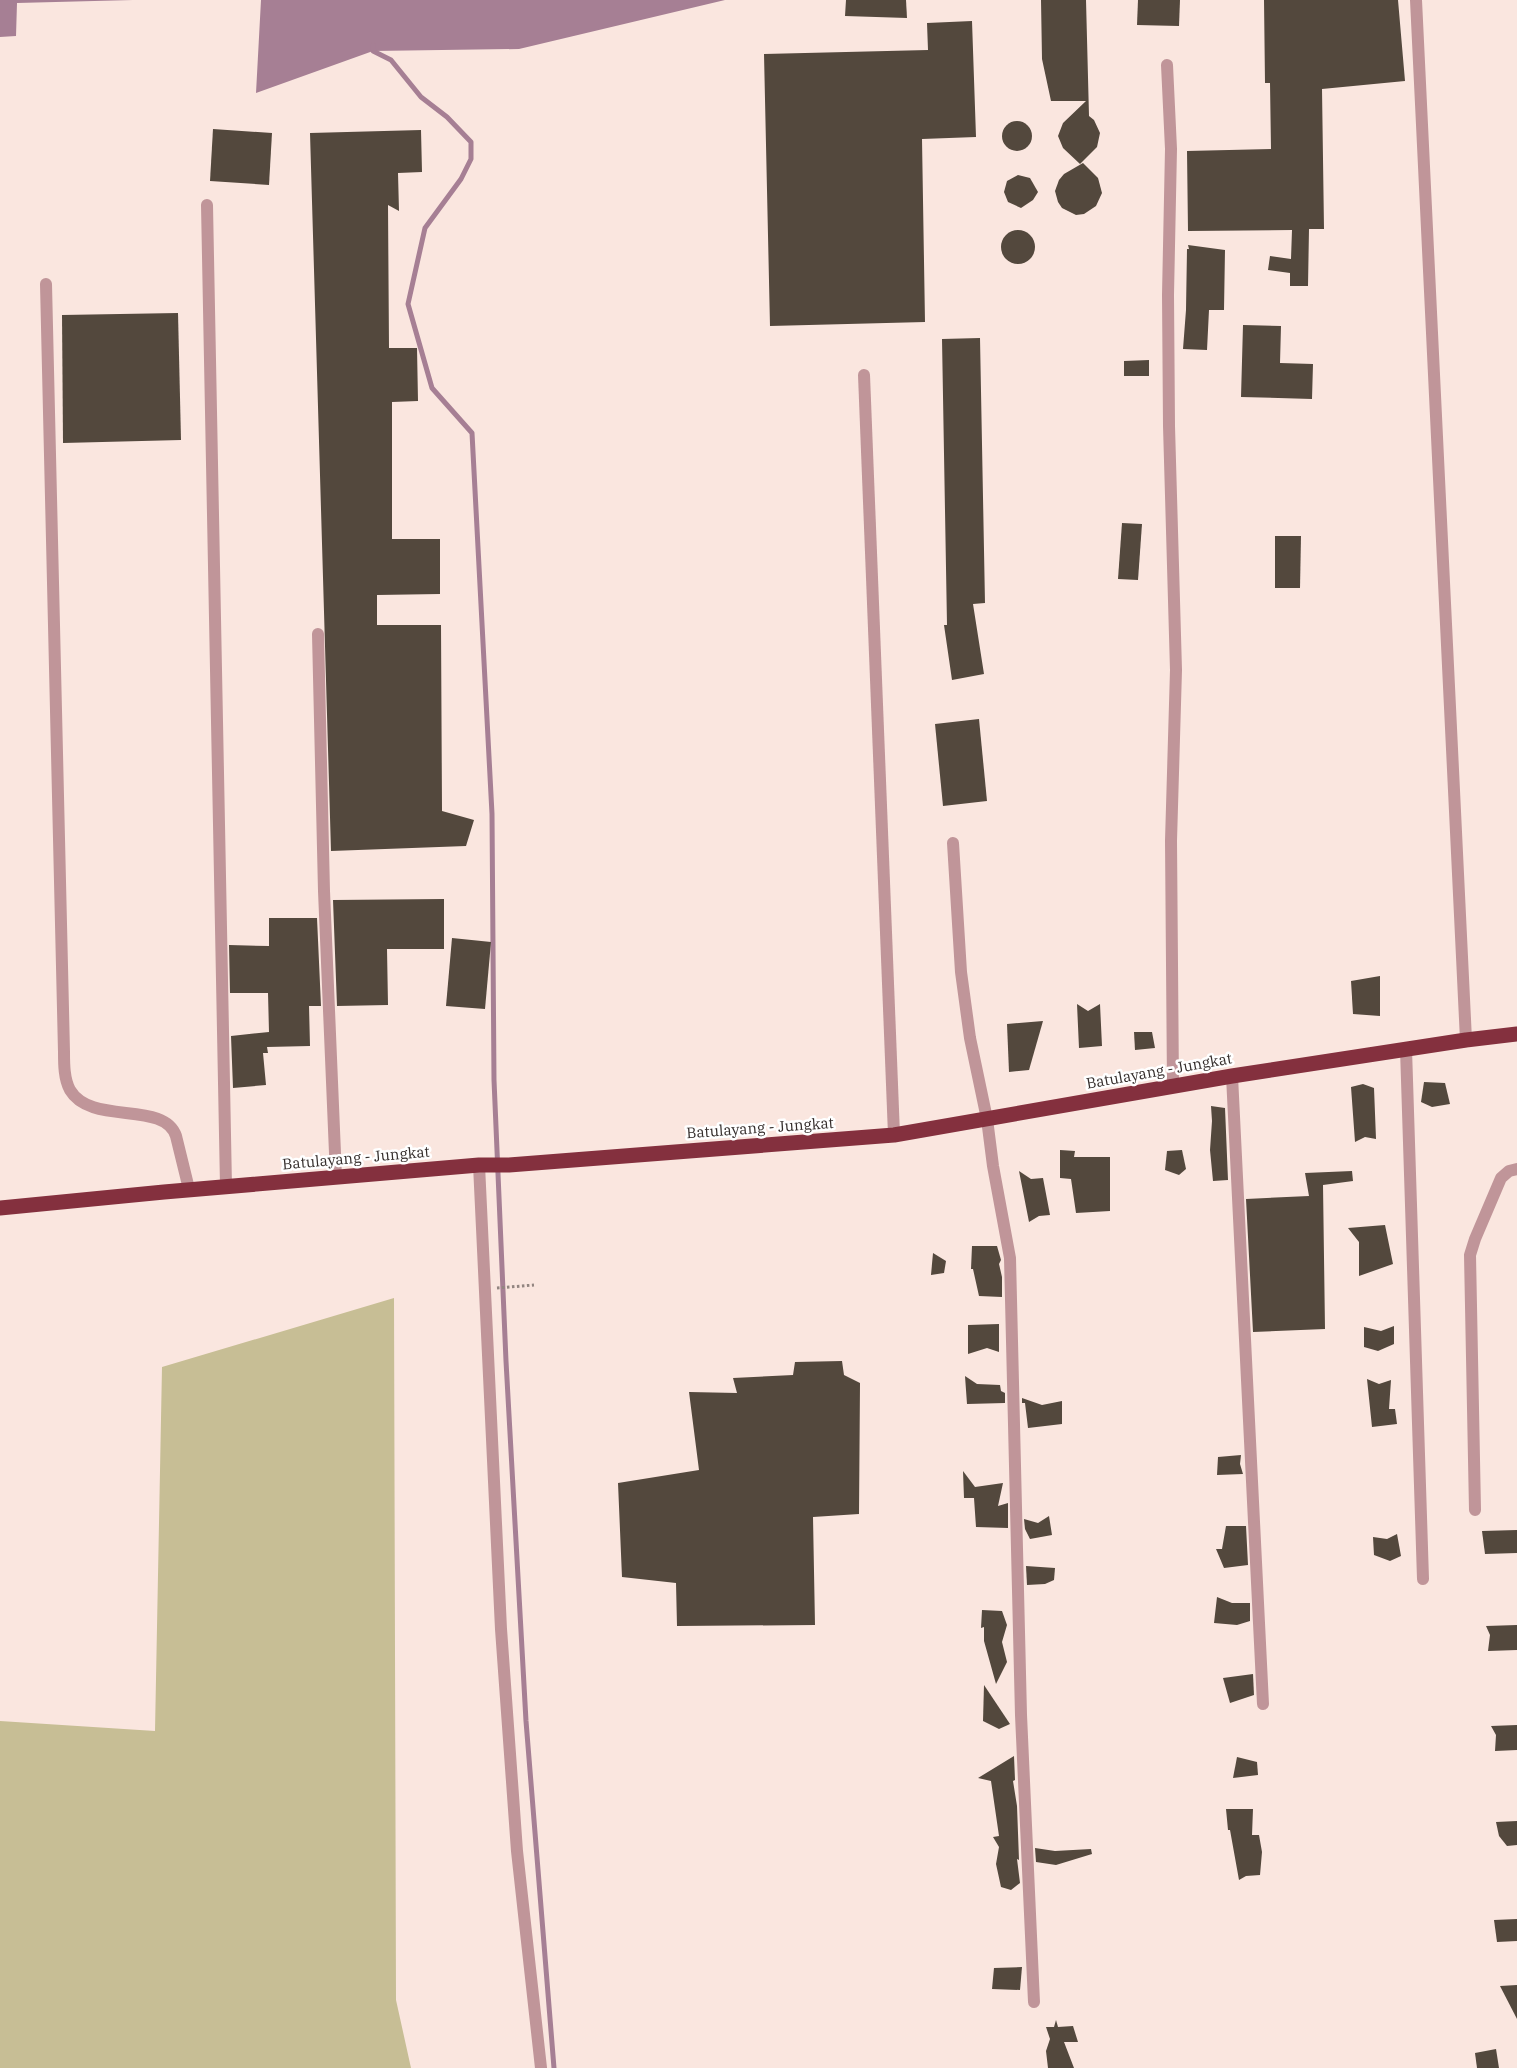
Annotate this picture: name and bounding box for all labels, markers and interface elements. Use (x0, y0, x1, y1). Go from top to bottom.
street label: Batulayang - Jungkat (1085, 1048, 1233, 1093)
street label: Batulayang - Jungkat (686, 1113, 834, 1142)
street label: Batulayang - Jungkat (282, 1142, 430, 1173)

